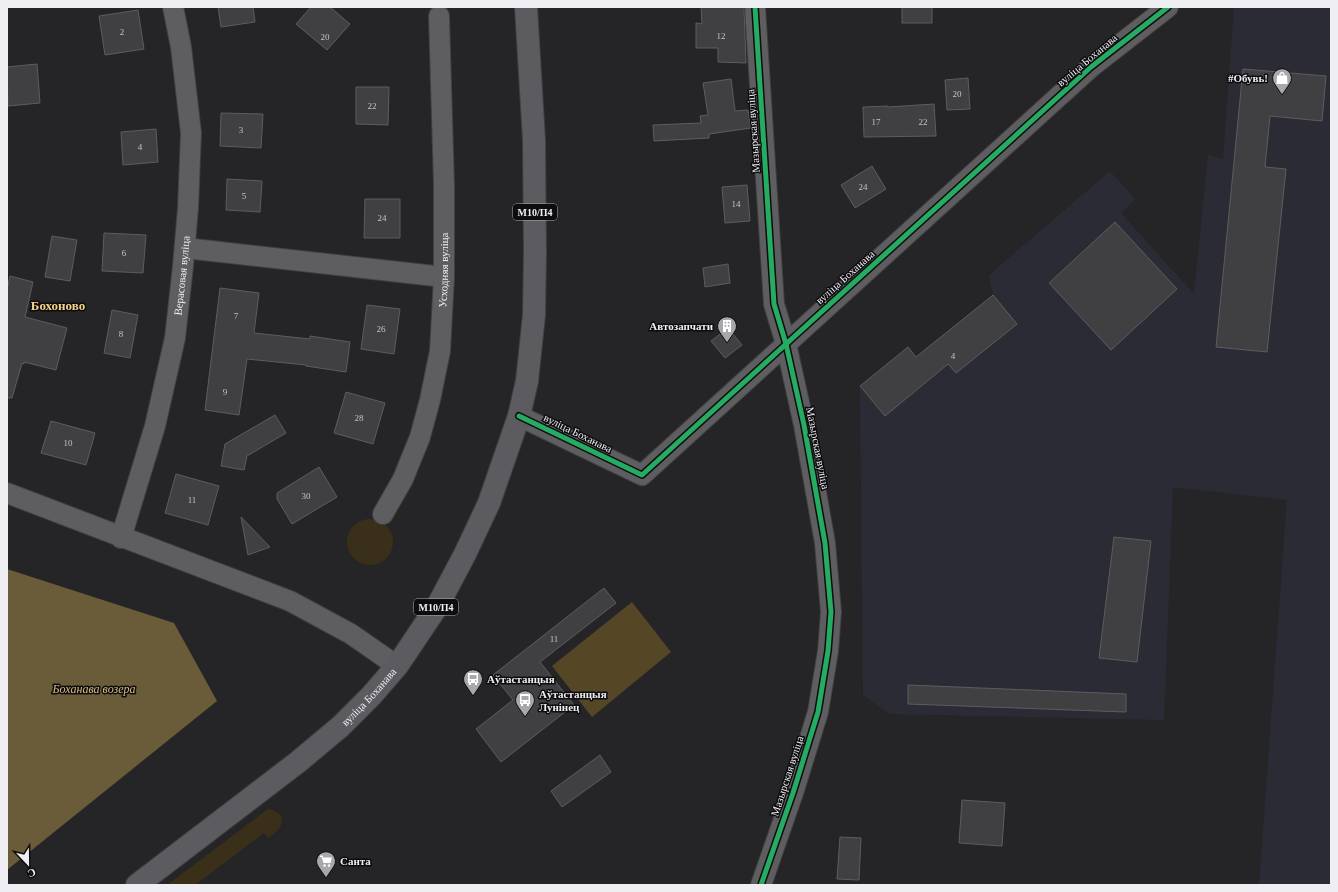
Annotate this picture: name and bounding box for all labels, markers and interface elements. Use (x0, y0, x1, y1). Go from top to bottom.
house number: 2 (120, 27, 124, 37)
house number: 12 (717, 31, 726, 41)
street label: вуліца Боханава (1055, 31, 1119, 89)
house number: 20 (321, 32, 330, 42)
shop icon: #Обувь! (1271, 67, 1293, 95)
place label: #Обувь! (1228, 72, 1268, 84)
street label: Мазырская вуліца (744, 89, 762, 173)
house number: 20 (953, 89, 962, 99)
house number: 22 (368, 101, 377, 111)
house number: 17 (872, 117, 881, 127)
house number: 22 (919, 117, 928, 127)
house number: 3 (239, 125, 244, 135)
house number: 4 (138, 142, 143, 152)
house number: 24 (859, 182, 868, 192)
house number: 5 (242, 191, 247, 201)
house number: 14 (732, 199, 741, 209)
road number: М10/П4 (513, 204, 557, 220)
house number: 24 (378, 213, 387, 223)
street label: Усходняя вуліца (436, 232, 450, 308)
street label: Верасовая вуліца (172, 235, 192, 316)
house number: 6 (122, 248, 127, 258)
street label: вуліца Боханава (813, 248, 877, 306)
district label: Бохоново (31, 298, 85, 313)
house number: 7 (234, 311, 239, 321)
building icon: Автозапчати (716, 315, 738, 343)
place label: Автозапчати (649, 320, 714, 332)
house number: 26 (377, 324, 386, 334)
house number: 8 (119, 329, 124, 339)
house number: 4 (951, 351, 956, 361)
house number: 9 (223, 387, 228, 397)
street label: Мазырская вуліца (804, 406, 832, 490)
street label: вуліца Боханава (542, 411, 614, 455)
house number: 28 (355, 413, 364, 423)
house number: 10 (64, 438, 73, 448)
house number: 30 (302, 491, 311, 501)
house number: 11 (188, 495, 196, 505)
road number: М10/П4 (414, 599, 458, 615)
house number: 11 (550, 634, 558, 644)
street label: вуліца Боханава (339, 665, 399, 728)
bus stop icon: Аўтастанцыя (462, 668, 484, 696)
place label: Аўтастанцыя (487, 673, 555, 685)
water label: Боханава возера (52, 682, 136, 696)
place label: Аўтастанцыя Лунінец (539, 688, 607, 713)
bus stop icon: Аўтастанцыя Лунінец (514, 689, 536, 717)
street label: Мазырская вуліца (768, 734, 806, 818)
north arrow (8, 844, 48, 884)
supermarket icon: Санта (315, 850, 337, 878)
place label: Санта (340, 855, 371, 867)
text: С (26, 866, 38, 880)

